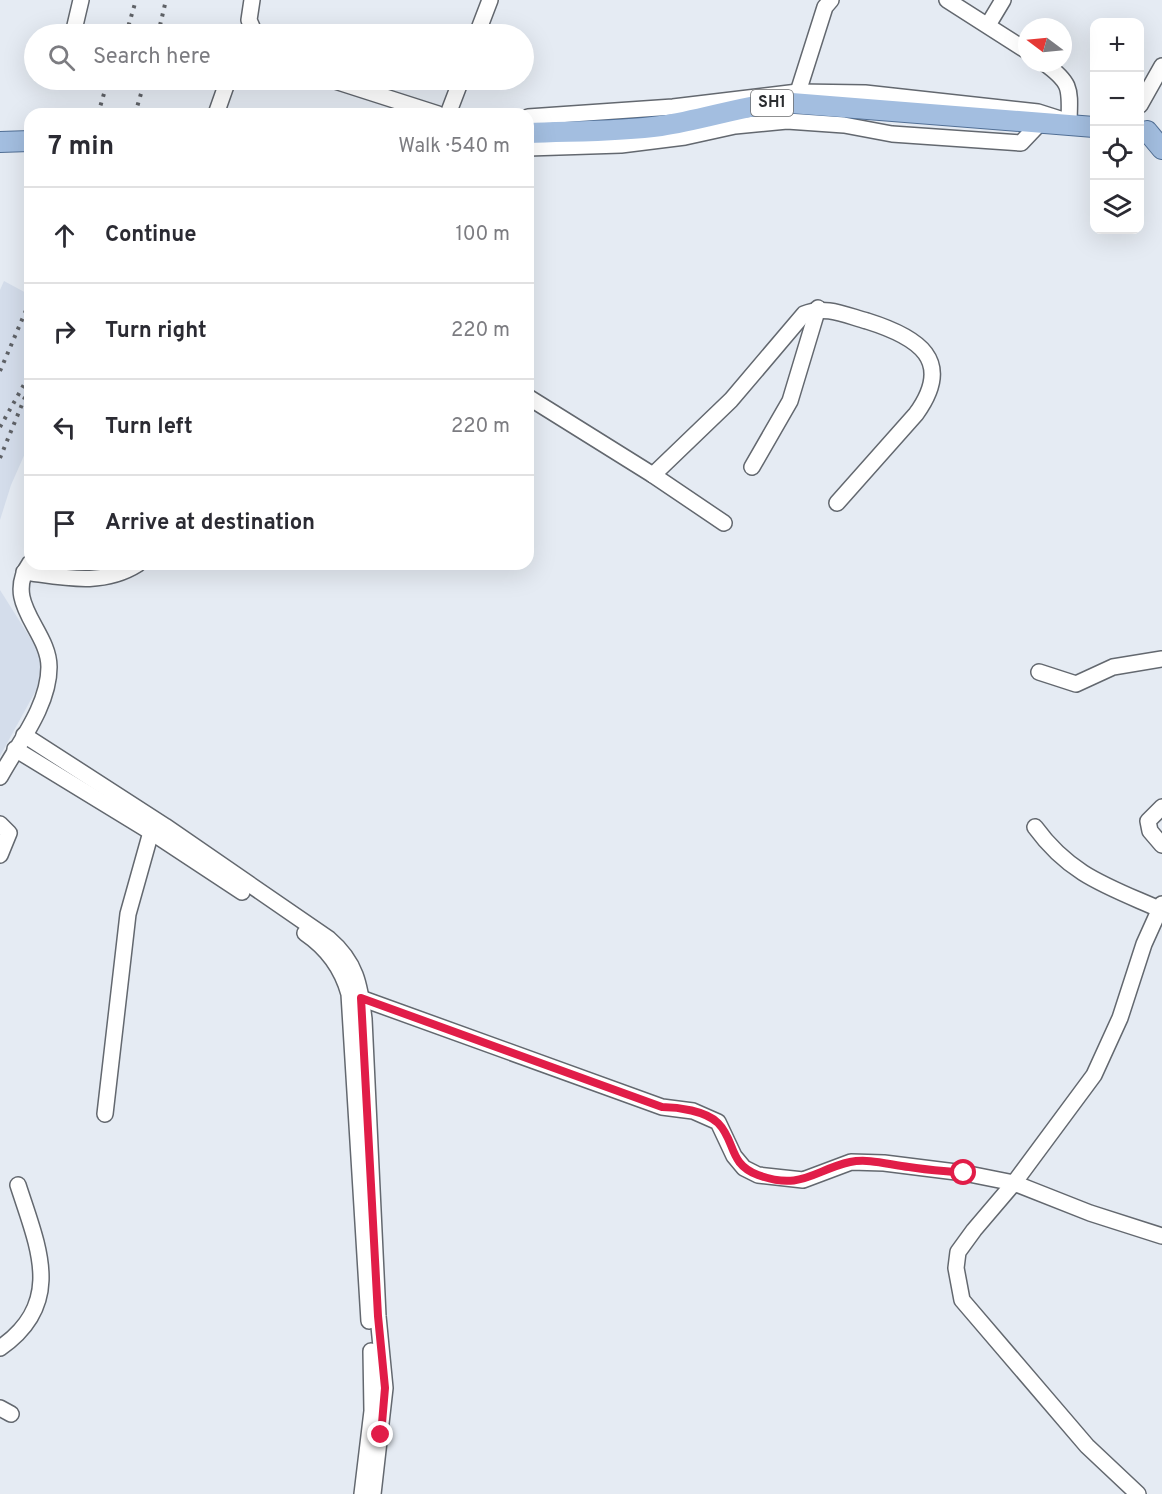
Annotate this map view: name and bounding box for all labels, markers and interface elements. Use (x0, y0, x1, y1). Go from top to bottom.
north arrow (1018, 18, 1072, 72)
map controls (1090, 18, 1144, 234)
button: + (1090, 18, 1144, 72)
search box (24, 24, 534, 90)
icon: search (45, 41, 78, 74)
text: Search here (93, 44, 211, 71)
button: − (1090, 72, 1144, 126)
road number: SH1 (751, 90, 793, 116)
button: locate (1090, 126, 1144, 180)
text: 7 min (48, 131, 114, 164)
text: Walk · 540 m (398, 134, 510, 160)
button: layers (1090, 180, 1144, 234)
icon: ahead (48, 219, 81, 252)
text: Continue (105, 222, 196, 249)
text: 100 m (455, 222, 510, 248)
icon: right (48, 315, 81, 348)
text: Turn right (105, 318, 207, 345)
text: 220 m (451, 318, 510, 344)
icon: left (48, 411, 81, 444)
text: Turn left (105, 414, 193, 441)
text: 220 m (451, 414, 510, 440)
icon: arrive (48, 507, 81, 540)
text: Arrive at destination (105, 510, 315, 537)
route start (950, 1159, 976, 1185)
route end (367, 1421, 393, 1447)

